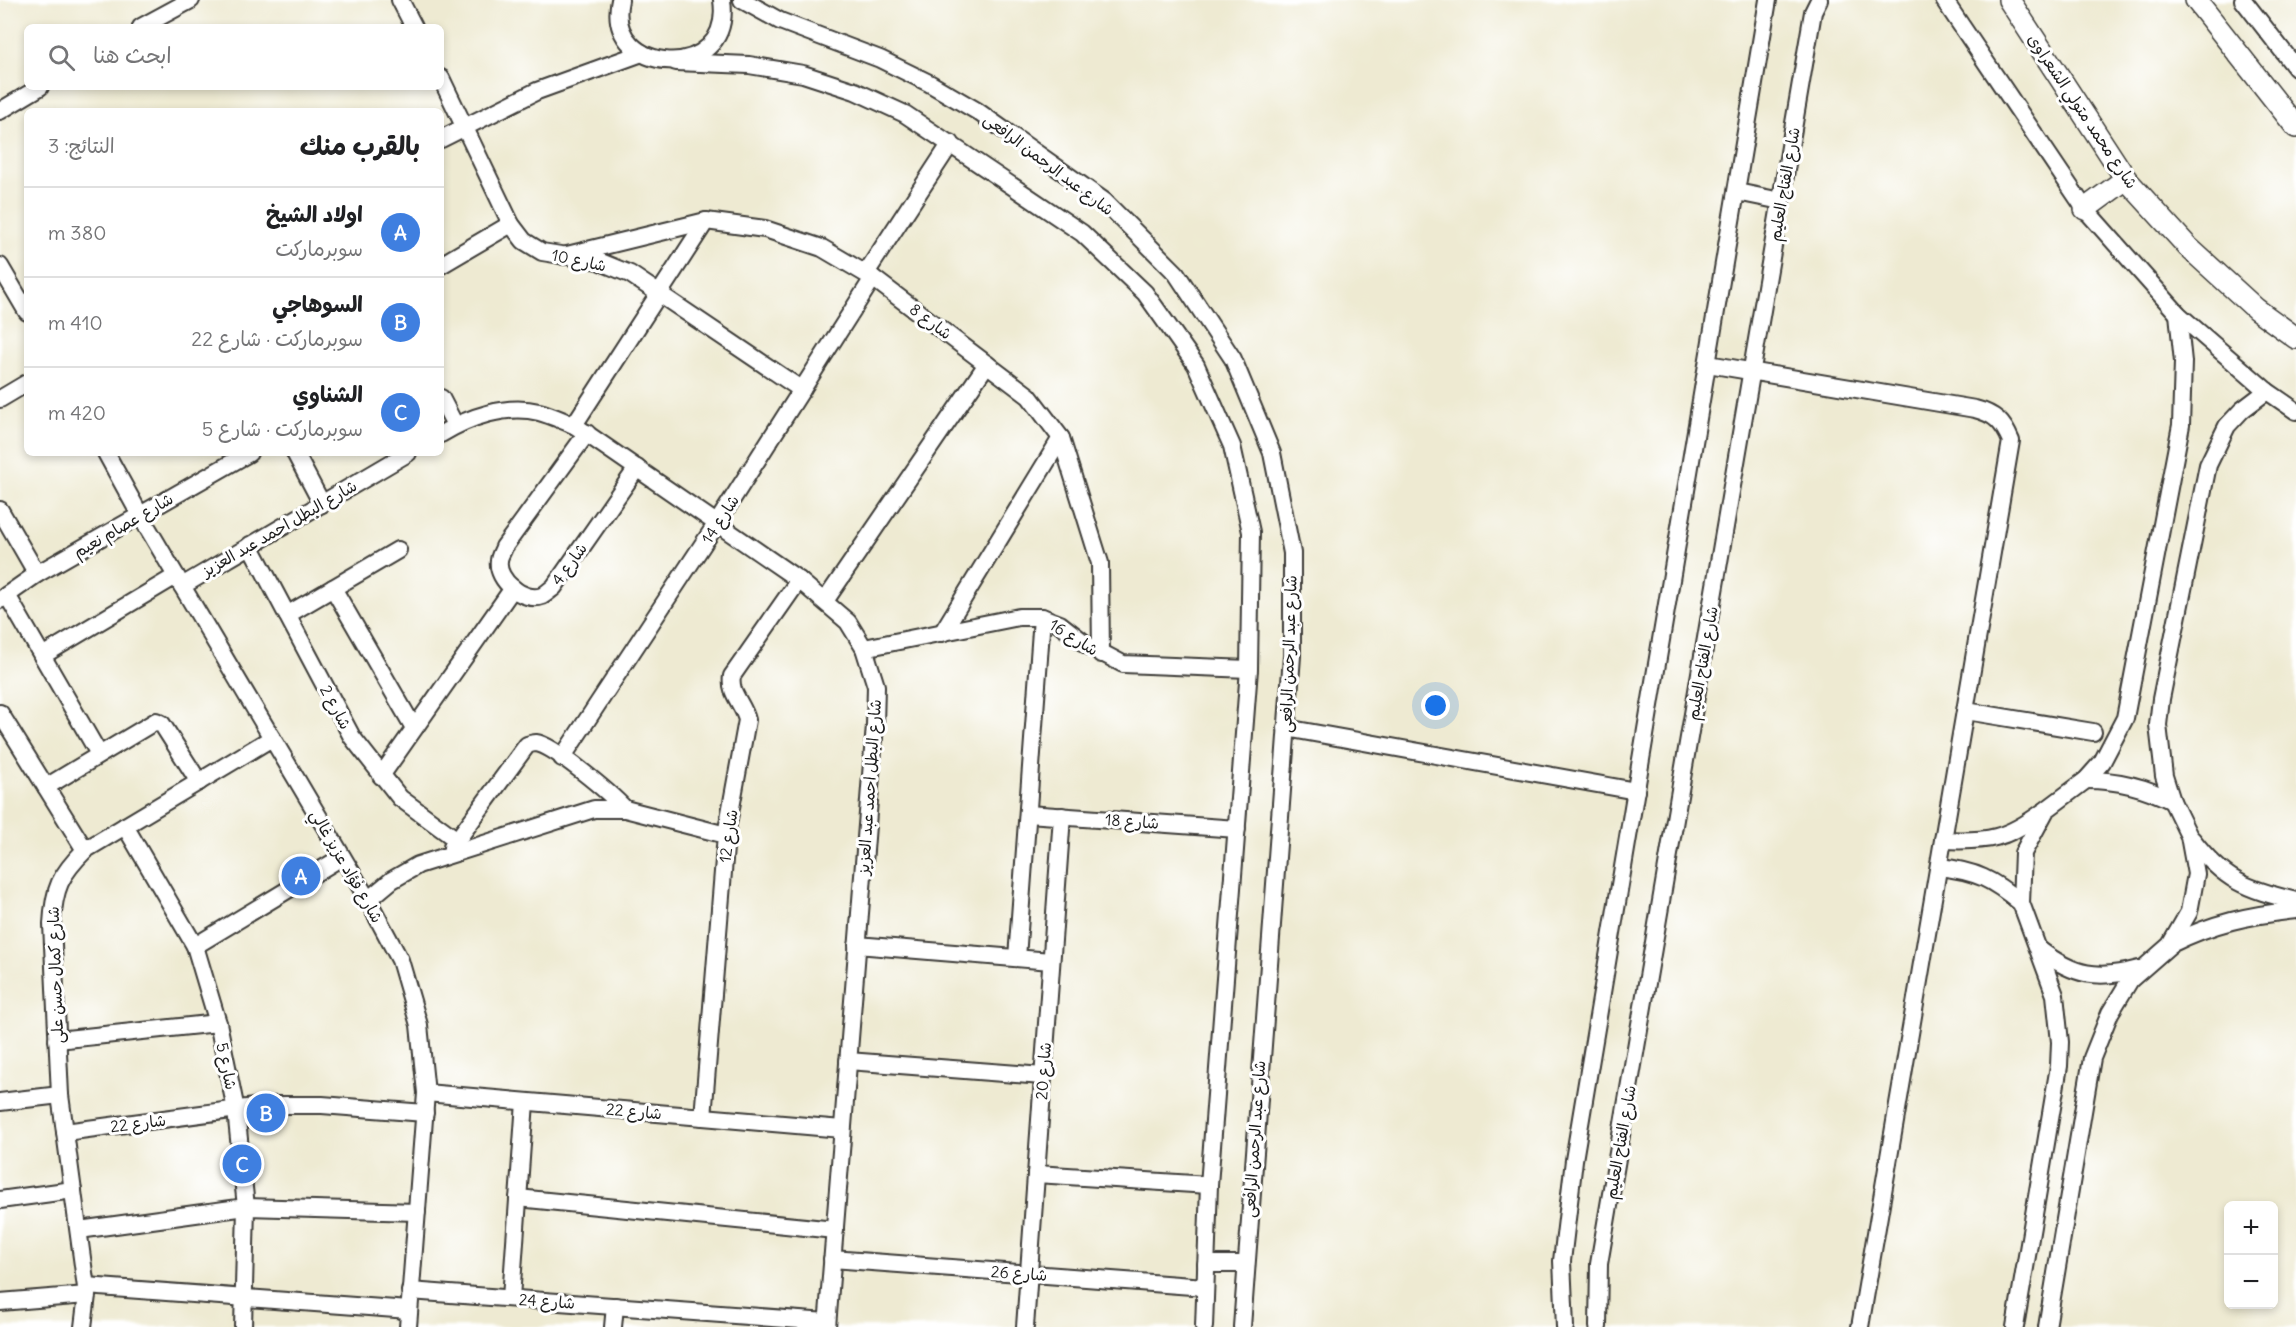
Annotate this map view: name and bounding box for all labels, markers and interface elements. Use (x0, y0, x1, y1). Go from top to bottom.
search box (24, 24, 444, 90)
street label: شارع محمد متولي الشعراوى (2020, 30, 2142, 195)
icon: search (45, 41, 78, 74)
text: ابحث هنا (93, 41, 172, 69)
street label: شارع عبد الرحمن الرافعى (979, 109, 1118, 221)
street label: شارع الفتاح العليم (1764, 125, 1807, 243)
text: بالقرب منك (300, 129, 420, 162)
text: النتائج: 3 (48, 133, 115, 158)
text: اولاد الشيخ (266, 200, 363, 228)
text: 380 m (48, 220, 106, 245)
text: A (394, 220, 407, 245)
text: سوبرماركت (275, 236, 363, 261)
street label: شارع 10 (549, 244, 608, 277)
text: السوهاجي (272, 290, 363, 318)
street label: شارع 8 (905, 299, 956, 345)
text: 410 m (48, 310, 103, 335)
text: B (394, 310, 407, 335)
text: سوبرماركت · شارع 22 (191, 326, 363, 351)
text: الشناوي (293, 380, 363, 408)
text: 420 m (48, 400, 106, 425)
text: C (394, 400, 407, 425)
text: سوبرماركت · شارع 5 (202, 416, 363, 441)
street label: شارع البطل احمد عبد العزيز (196, 475, 361, 583)
street label: شارع عصام نعيم (69, 488, 178, 564)
street label: شارع 14 (697, 491, 745, 548)
street label: شارع 4 (547, 539, 593, 590)
street label: شارع عبد الرحمن الرافعى (1275, 575, 1303, 733)
street label: شارع الفتاح العليم (1682, 604, 1725, 722)
street label: شارع 16 (1045, 614, 1102, 661)
street label: شارع 2 (314, 681, 356, 733)
your location (1421, 691, 1450, 720)
street label: شارع البطل احمد عبد العزيز (853, 698, 887, 878)
street label: شارع فؤاد عزيز غالي (302, 806, 388, 929)
street label: شارع 12 (714, 808, 744, 864)
street label: شارع 18 (1104, 809, 1160, 835)
pin: A (282, 854, 320, 898)
street label: شارع كمال حسن على (43, 906, 69, 1044)
street label: شارع 5 (210, 1041, 242, 1092)
street label: شارع 20 (1031, 1042, 1057, 1101)
street label: شارع عبد الرحمن الرافعى (1239, 1060, 1271, 1218)
street label: شارع الفتاح العليم (1600, 1083, 1643, 1201)
pin: B (246, 1090, 286, 1136)
street label: شارع 22 (605, 1099, 663, 1125)
street label: شارع 22 (109, 1110, 167, 1138)
pin: C (222, 1142, 262, 1186)
map controls (2224, 1201, 2278, 1309)
button: + (2224, 1201, 2278, 1255)
button: − (2224, 1255, 2278, 1309)
street label: شارع 26 (990, 1261, 1048, 1287)
street label: شارع 24 (518, 1289, 576, 1315)

